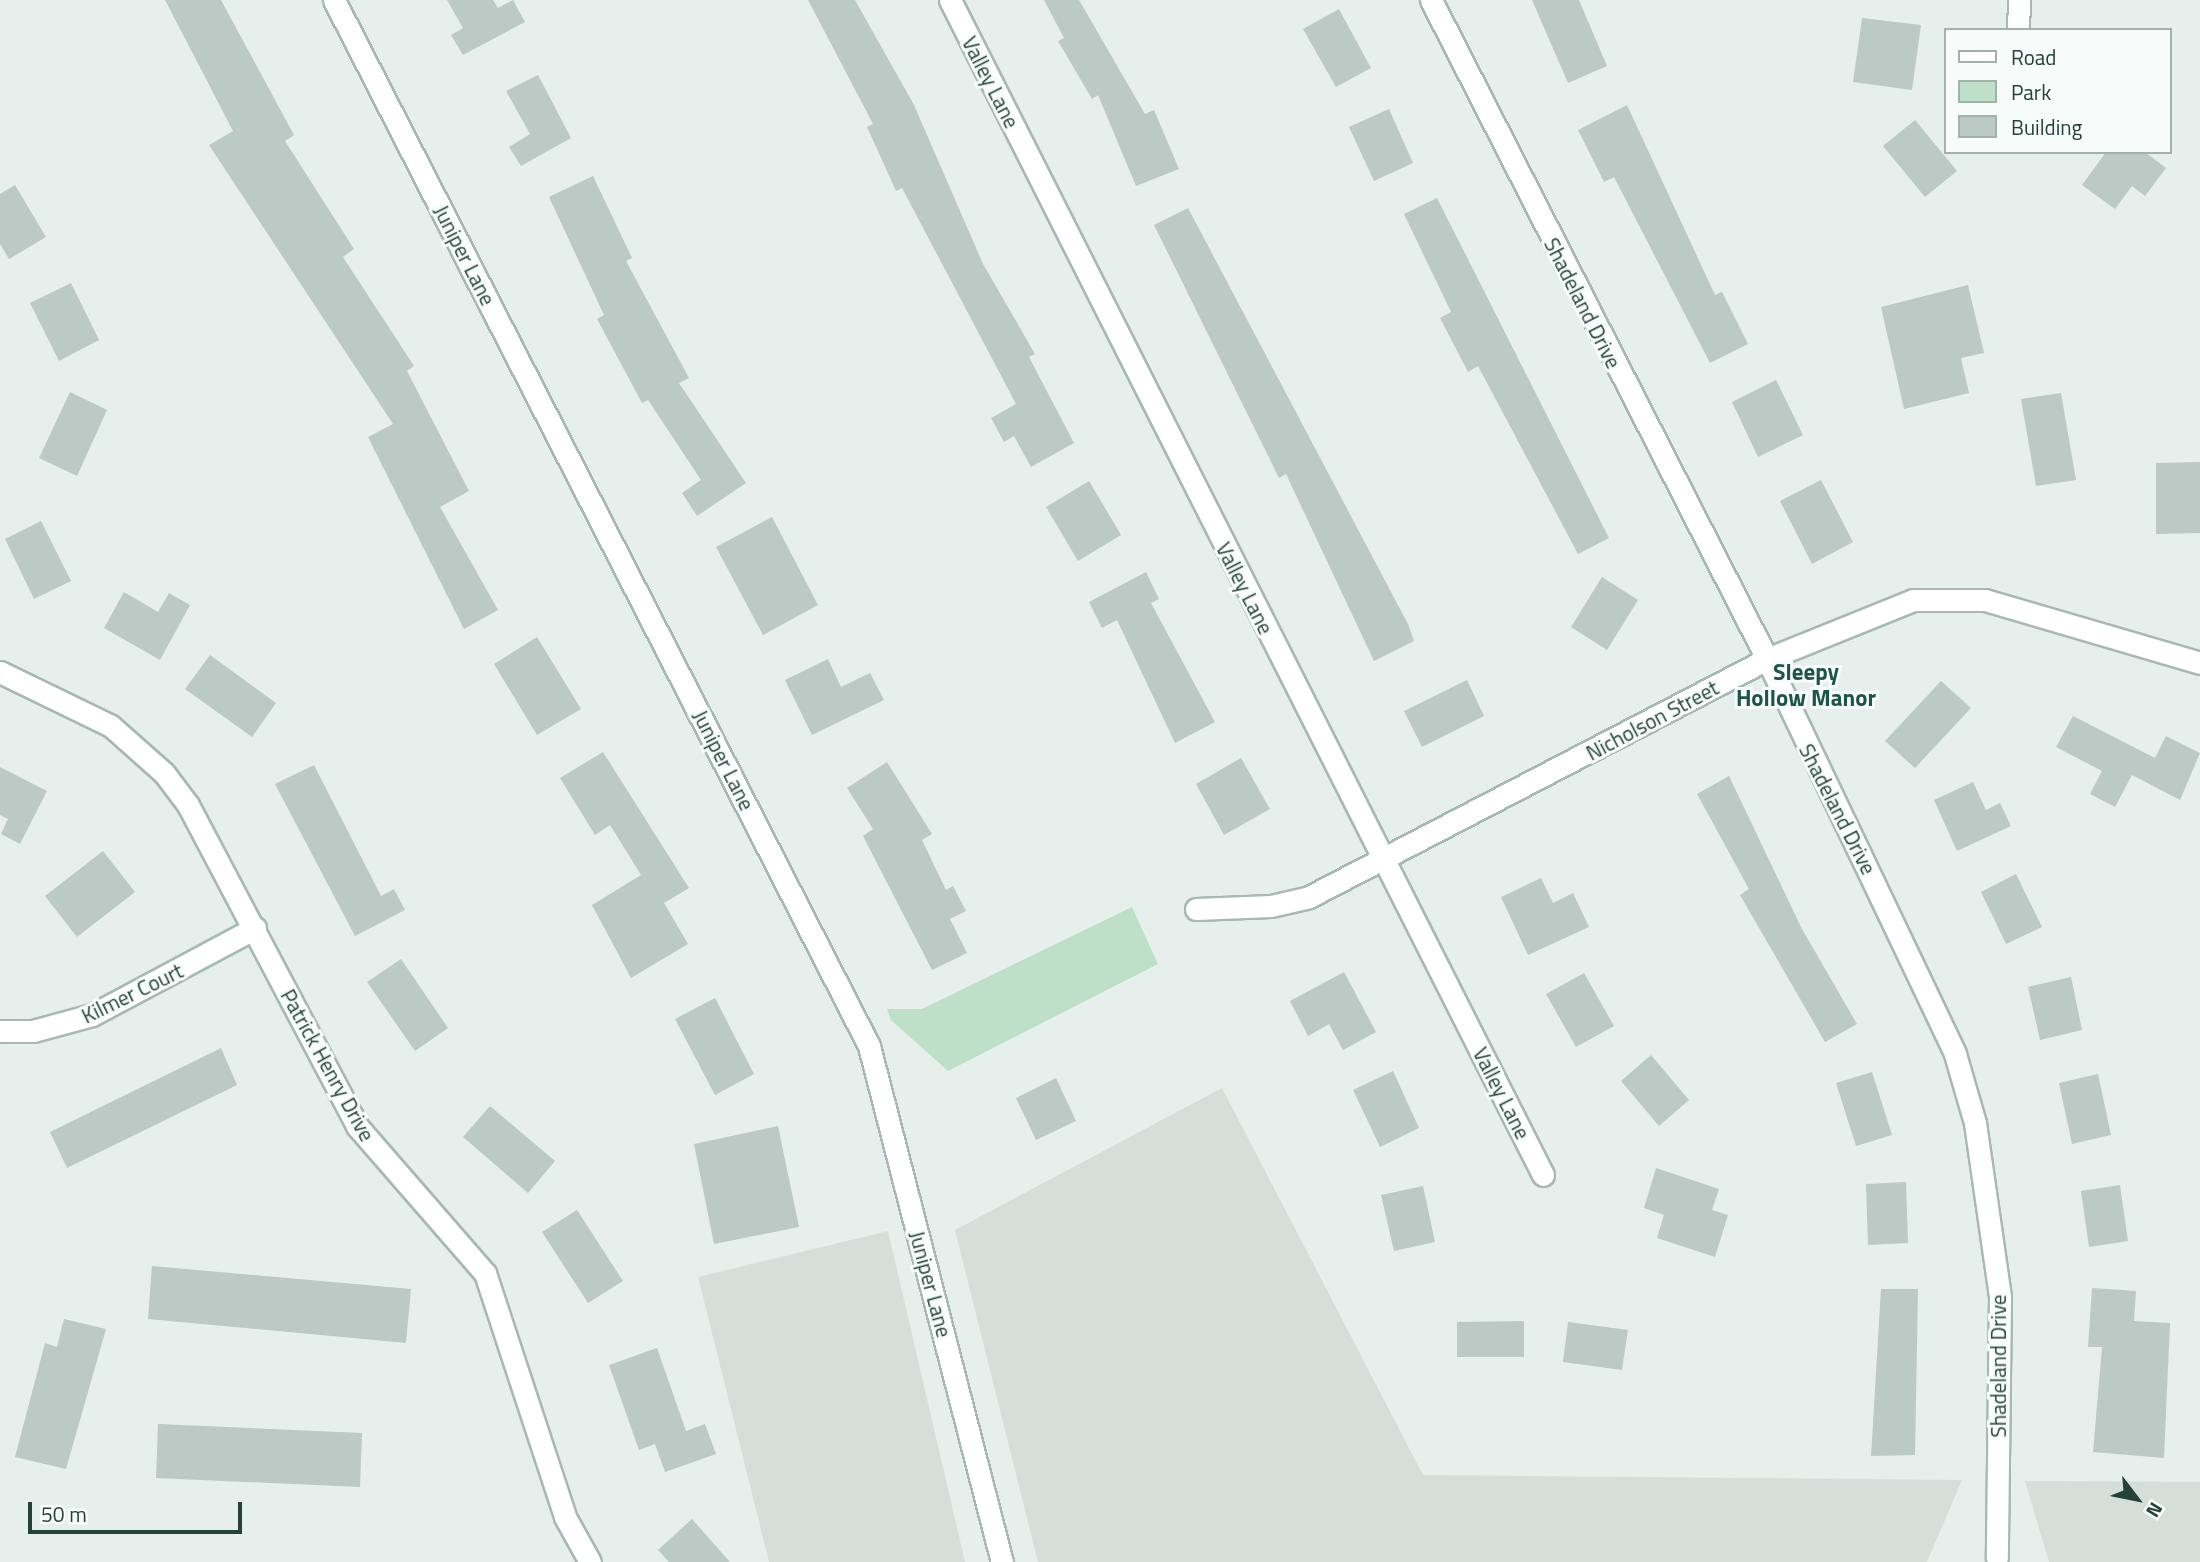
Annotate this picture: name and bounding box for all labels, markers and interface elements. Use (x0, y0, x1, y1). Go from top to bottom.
legend (1944, 28, 2172, 154)
street label: Valley Lane (957, 32, 1025, 132)
text: Road (2011, 41, 2056, 73)
text: Park (2011, 76, 2051, 108)
text: Building (2011, 111, 2082, 143)
street label: Juniper Lane (429, 201, 501, 309)
street label: Shadeland Drive (1539, 233, 1627, 373)
street label: Valley Lane (1211, 538, 1279, 638)
district label: Sleepy Hollow Manor (1736, 658, 1876, 712)
street label: Nicholson Street (1582, 675, 1722, 765)
street label: Juniper Lane (688, 706, 760, 814)
street label: Shadeland Drive (1794, 739, 1882, 879)
street label: Kilmer Court (77, 958, 187, 1028)
street label: Patrick Henry Drive (276, 985, 380, 1145)
street label: Valley Lane (1468, 1043, 1536, 1143)
street label: Juniper Lane (905, 1228, 957, 1340)
street label: Shadeland Drive (1985, 1294, 2011, 1438)
north arrow (2102, 1464, 2172, 1534)
scale bar (32, 1488, 245, 1532)
text: N (2139, 1497, 2171, 1524)
text: 50 m (41, 1498, 87, 1530)

